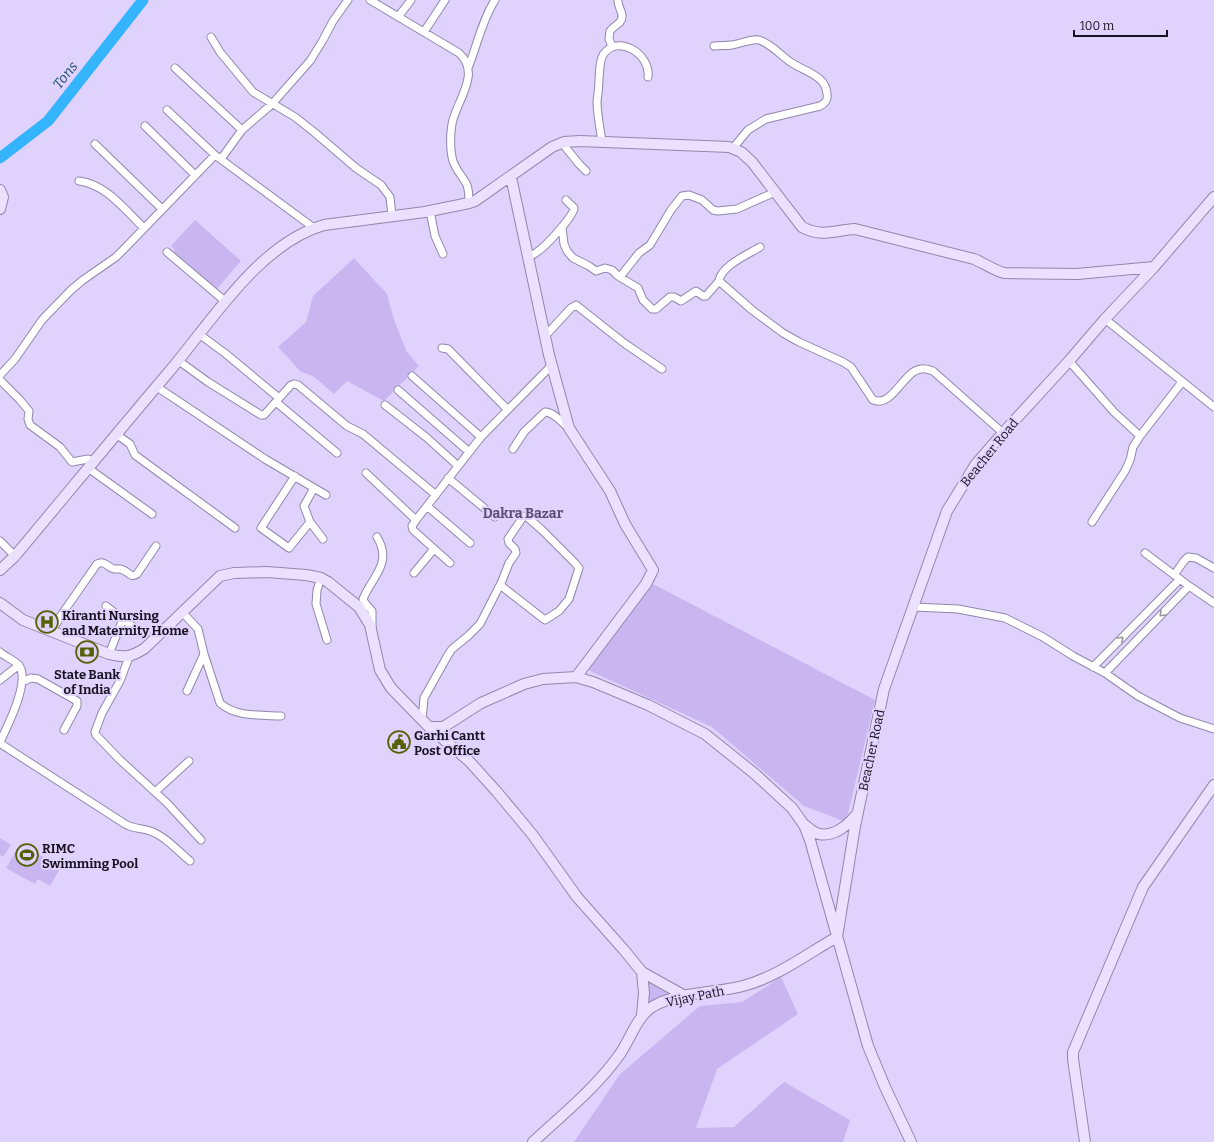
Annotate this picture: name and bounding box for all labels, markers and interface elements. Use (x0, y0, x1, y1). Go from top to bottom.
scale bar (1074, 12, 1167, 38)
text: 100 m (1080, 19, 1115, 33)
water label: Tons (49, 58, 82, 92)
street label: Beacher Road (957, 415, 1022, 489)
district label: Dakra Bazar (483, 505, 564, 522)
place label: Kiranti Nursing and Maternity Home (62, 608, 189, 638)
hospital icon: Kiranti Nursing and Maternity Home (34, 609, 60, 635)
one-way arrow (1159, 609, 1167, 617)
one-way arrow (1116, 636, 1123, 644)
bank icon: State Bank of India (74, 639, 100, 665)
place label: State Bank of India (54, 667, 120, 697)
street label: Beacher Road (856, 708, 888, 792)
place label: Garhi Cantt Post Office (414, 728, 485, 758)
public building icon: Garhi Cantt Post Office (386, 729, 412, 755)
place label: RIMC Swimming Pool (42, 841, 138, 871)
sports icon: RIMC Swimming Pool (14, 842, 40, 868)
street label: Vijay Path (665, 983, 726, 1010)

